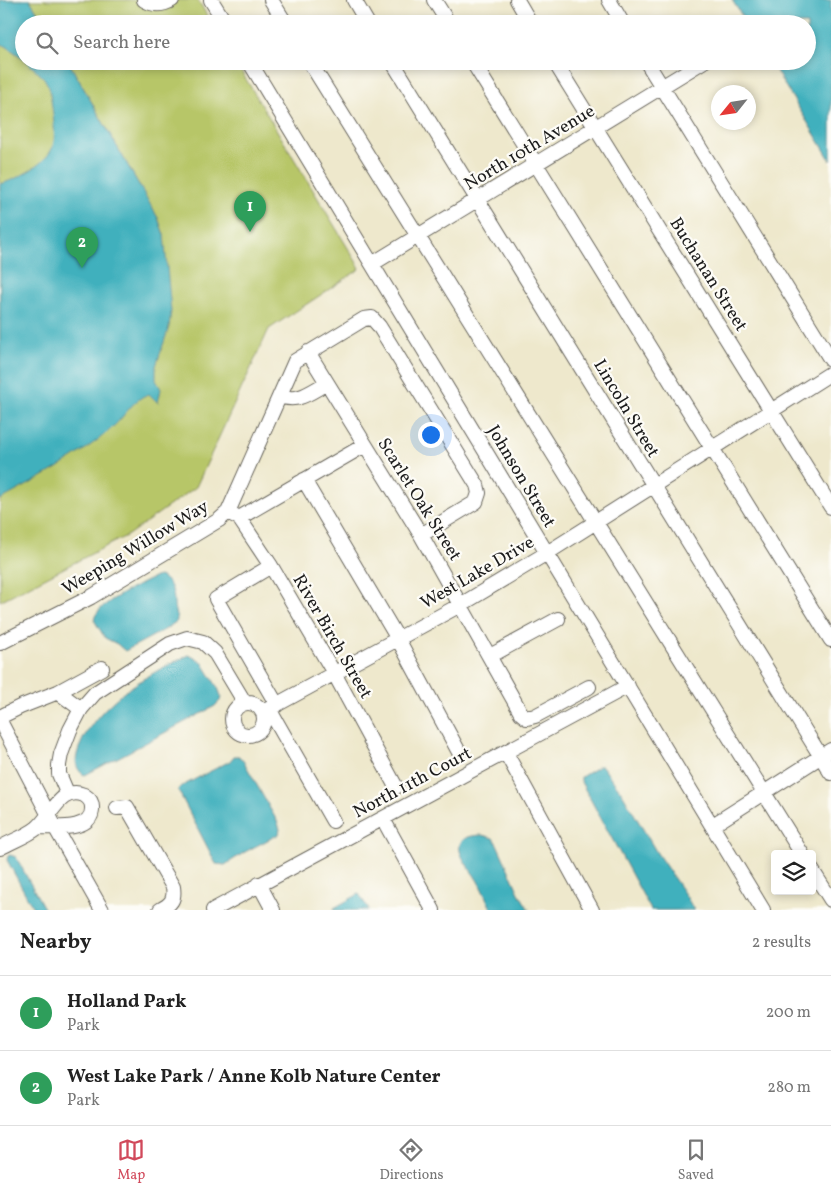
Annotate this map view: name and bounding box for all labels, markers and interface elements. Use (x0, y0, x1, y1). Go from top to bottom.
search box (15, 15, 816, 70)
icon: search (33, 29, 61, 57)
text: Search here (73, 30, 170, 56)
north arrow (711, 85, 756, 130)
street label: North 10th Avenue (460, 99, 600, 197)
pin: 1 (234, 191, 266, 232)
street label: Buchanan Street (663, 213, 753, 336)
pin: 2 (66, 227, 98, 268)
street label: Lincoln Street (587, 355, 665, 463)
street label: Johnson Street (480, 421, 561, 533)
your location (418, 422, 444, 448)
street label: Scarlet Oak Street (371, 433, 467, 566)
street label: Weeping Willow Way (58, 494, 214, 602)
street label: West Lake Drive (416, 531, 539, 616)
street label: River Birch Street (286, 570, 378, 704)
street label: North 11th Court (349, 742, 476, 825)
map controls (771, 850, 816, 895)
button: layers (771, 850, 816, 895)
text: Nearby (20, 928, 91, 957)
text: 2 results (752, 932, 811, 954)
text: Holland Park (67, 989, 187, 1015)
text: 1 (33, 1002, 39, 1024)
text: 200 m (766, 1002, 811, 1024)
text: Park (67, 1015, 100, 1037)
text: West Lake Park / Anne Kolb Nature Center (67, 1064, 441, 1090)
text: 2 (32, 1077, 40, 1099)
text: 280 m (767, 1077, 811, 1099)
text: Park (67, 1090, 100, 1112)
tab: Map (117, 1136, 145, 1185)
tab: Directions (379, 1136, 444, 1185)
tab: Saved (678, 1136, 714, 1185)

